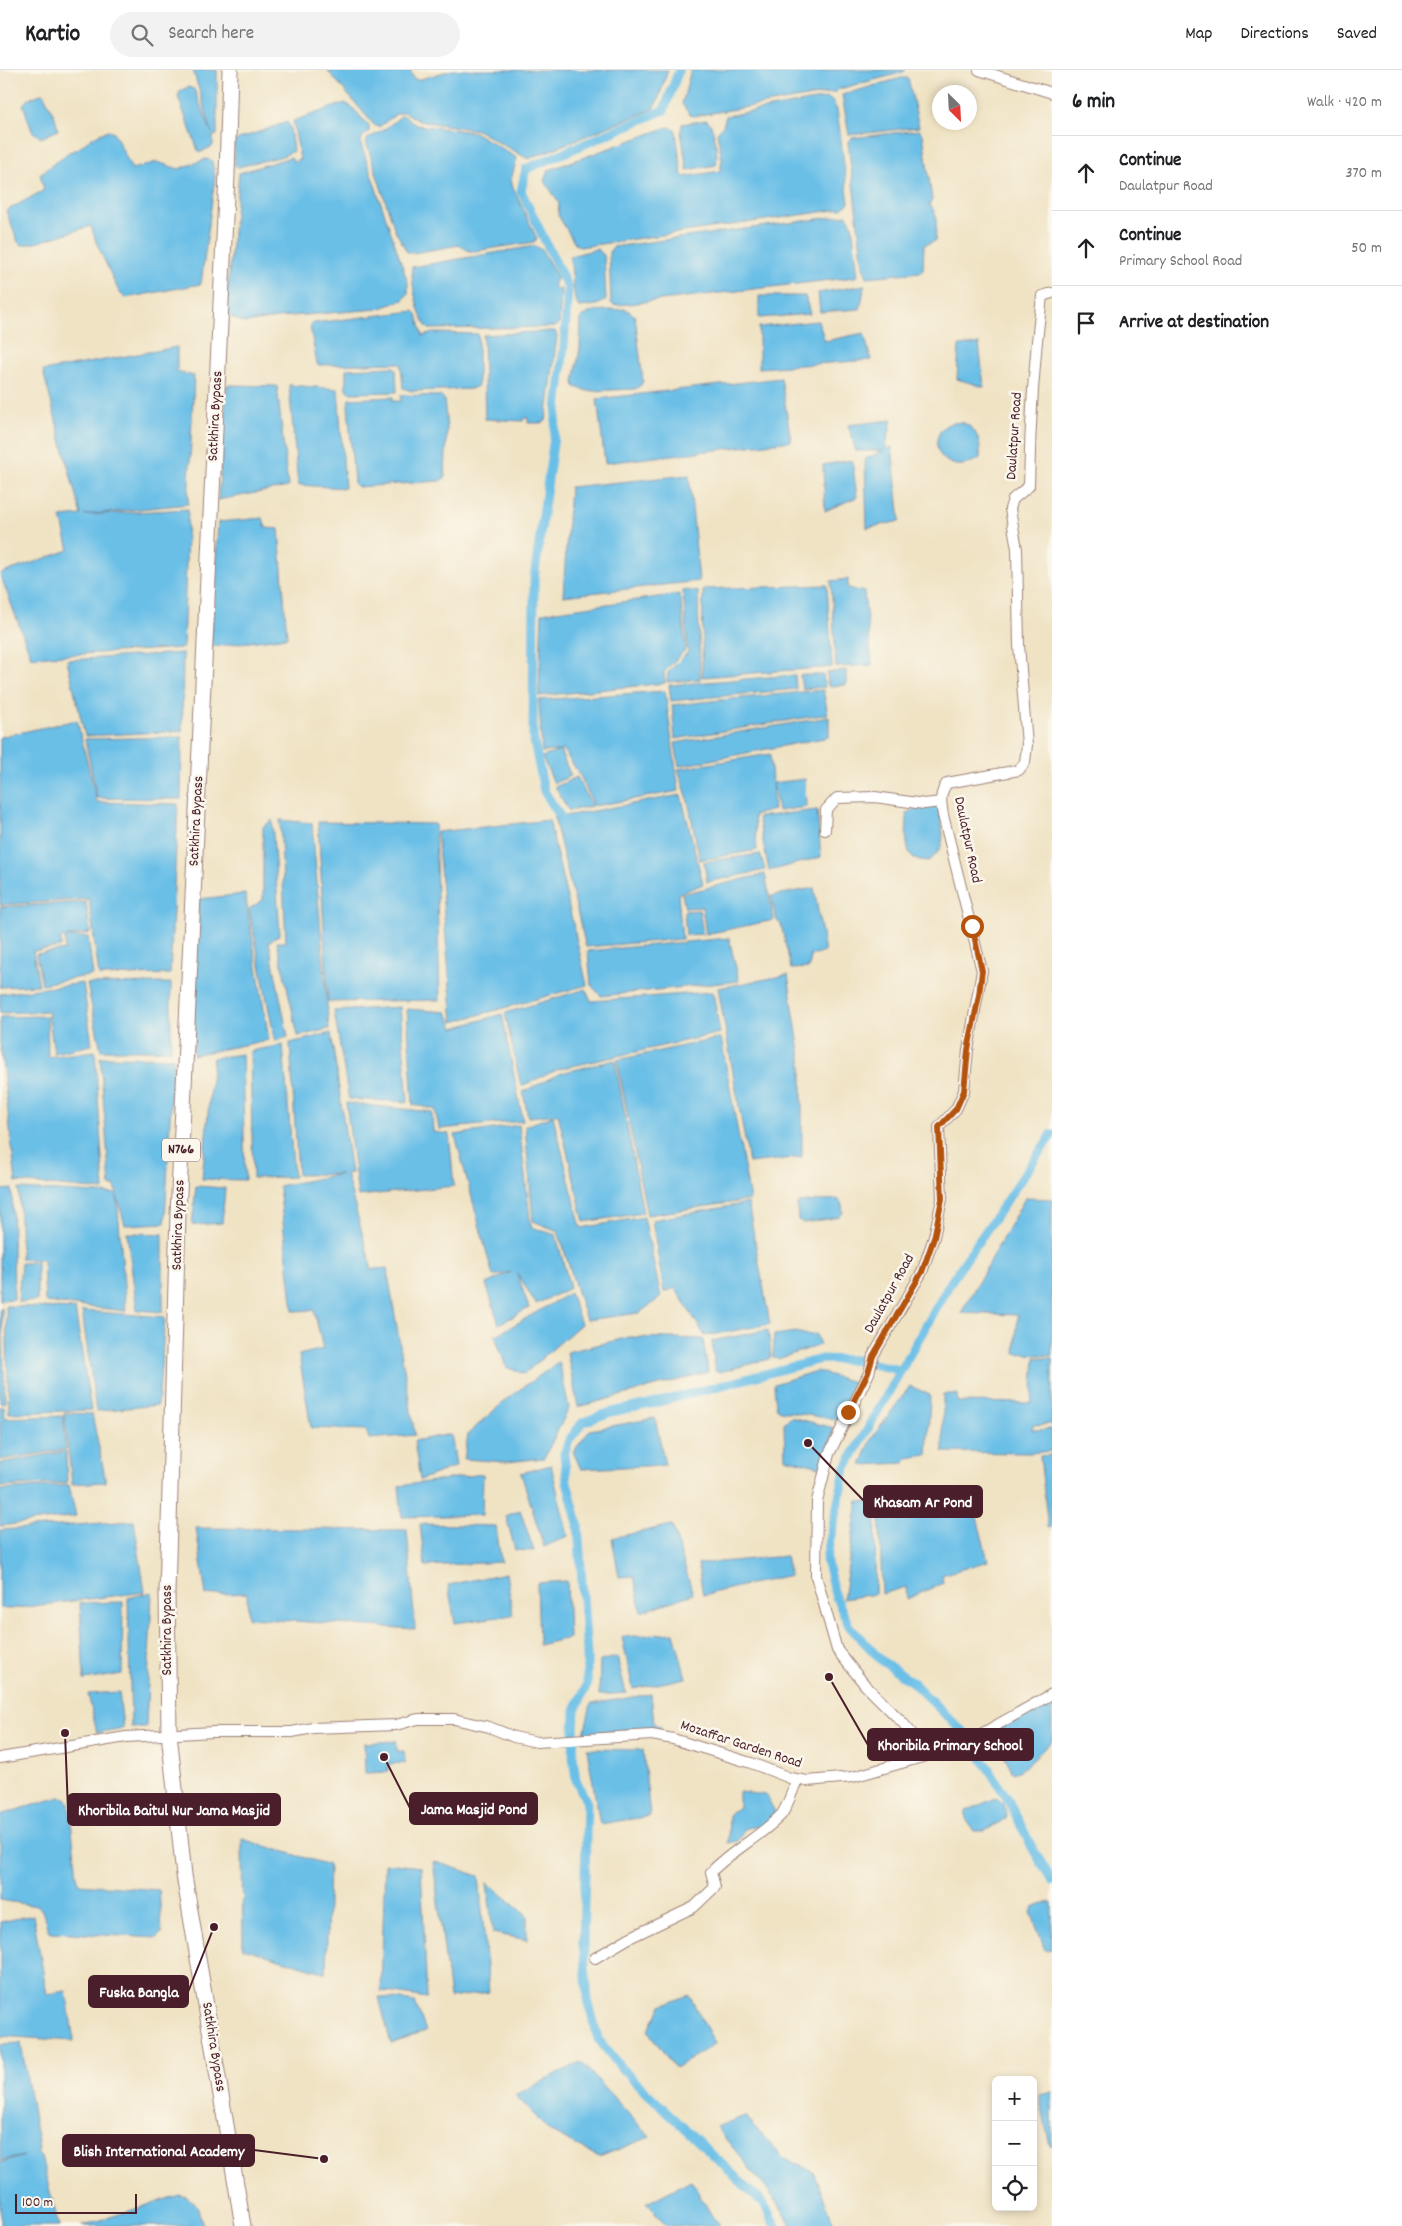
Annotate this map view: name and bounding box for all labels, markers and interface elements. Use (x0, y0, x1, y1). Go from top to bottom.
search box (110, 12, 460, 57)
text: Kartio (25, 18, 80, 52)
icon: search (128, 21, 156, 49)
text: Search here (168, 21, 254, 48)
text: Map (1185, 22, 1212, 47)
text: Directions (1240, 22, 1309, 47)
text: Saved (1337, 22, 1377, 47)
north arrow (932, 85, 977, 130)
text: 6 min (1072, 88, 1115, 118)
text: Walk · 420 m (1307, 91, 1382, 114)
text: Continue (1119, 148, 1181, 175)
icon: ahead (1072, 159, 1100, 187)
text: 370 m (1345, 162, 1382, 185)
text: Daulatpur Road (1119, 175, 1213, 198)
text: Continue (1119, 223, 1181, 250)
icon: ahead (1072, 234, 1100, 262)
text: 50 m (1351, 237, 1382, 260)
text: Primary School Road (1119, 250, 1242, 273)
icon: arrive (1072, 309, 1100, 337)
text: Arrive at destination (1119, 310, 1269, 337)
street label: Satkhira Bypass (203, 370, 229, 462)
street label: Daulatpur Road (1001, 391, 1029, 481)
street label: Satkhira Bypass (184, 775, 210, 867)
street label: Daulatpur Road (947, 795, 987, 885)
route start (961, 915, 984, 938)
road number: N766 (162, 1138, 200, 1162)
street label: Satkhira Bypass (166, 1179, 192, 1271)
street label: Daulatpur Road (859, 1250, 921, 1338)
route end (837, 1401, 860, 1424)
callout: Khasam Ar Pond (864, 1486, 982, 1517)
text: Khasam Ar Pond (874, 1492, 972, 1515)
street label: Satkhira Bypass (157, 1585, 179, 1675)
street label: Mozaffar Garden Road (677, 1715, 805, 1775)
callout: Khoribila Primary School (868, 1729, 1033, 1760)
text: Khoribila Primary School (877, 1735, 1023, 1758)
callout: Jama Masjid Pond (410, 1793, 537, 1824)
callout: Khoribila Baitul Nur Jama Masjid (68, 1794, 280, 1825)
text: Jama Masjid Pond (421, 1799, 527, 1822)
text: Khoribila Baitul Nur Jama Masjid (78, 1800, 270, 1823)
callout: Fuska Bangla (89, 1976, 188, 2007)
text: Fuska Bangla (99, 1982, 180, 2005)
street label: Satkhira Bypass (195, 2000, 231, 2094)
map controls (992, 2076, 1037, 2211)
button: + (992, 2076, 1037, 2121)
button: − (992, 2121, 1037, 2166)
callout: Blish International Academy (63, 2135, 254, 2166)
text: Blish International Academy (73, 2141, 246, 2164)
button: locate (992, 2166, 1037, 2211)
scale bar (15, 2191, 138, 2214)
text: 100 m (22, 2193, 53, 2213)

